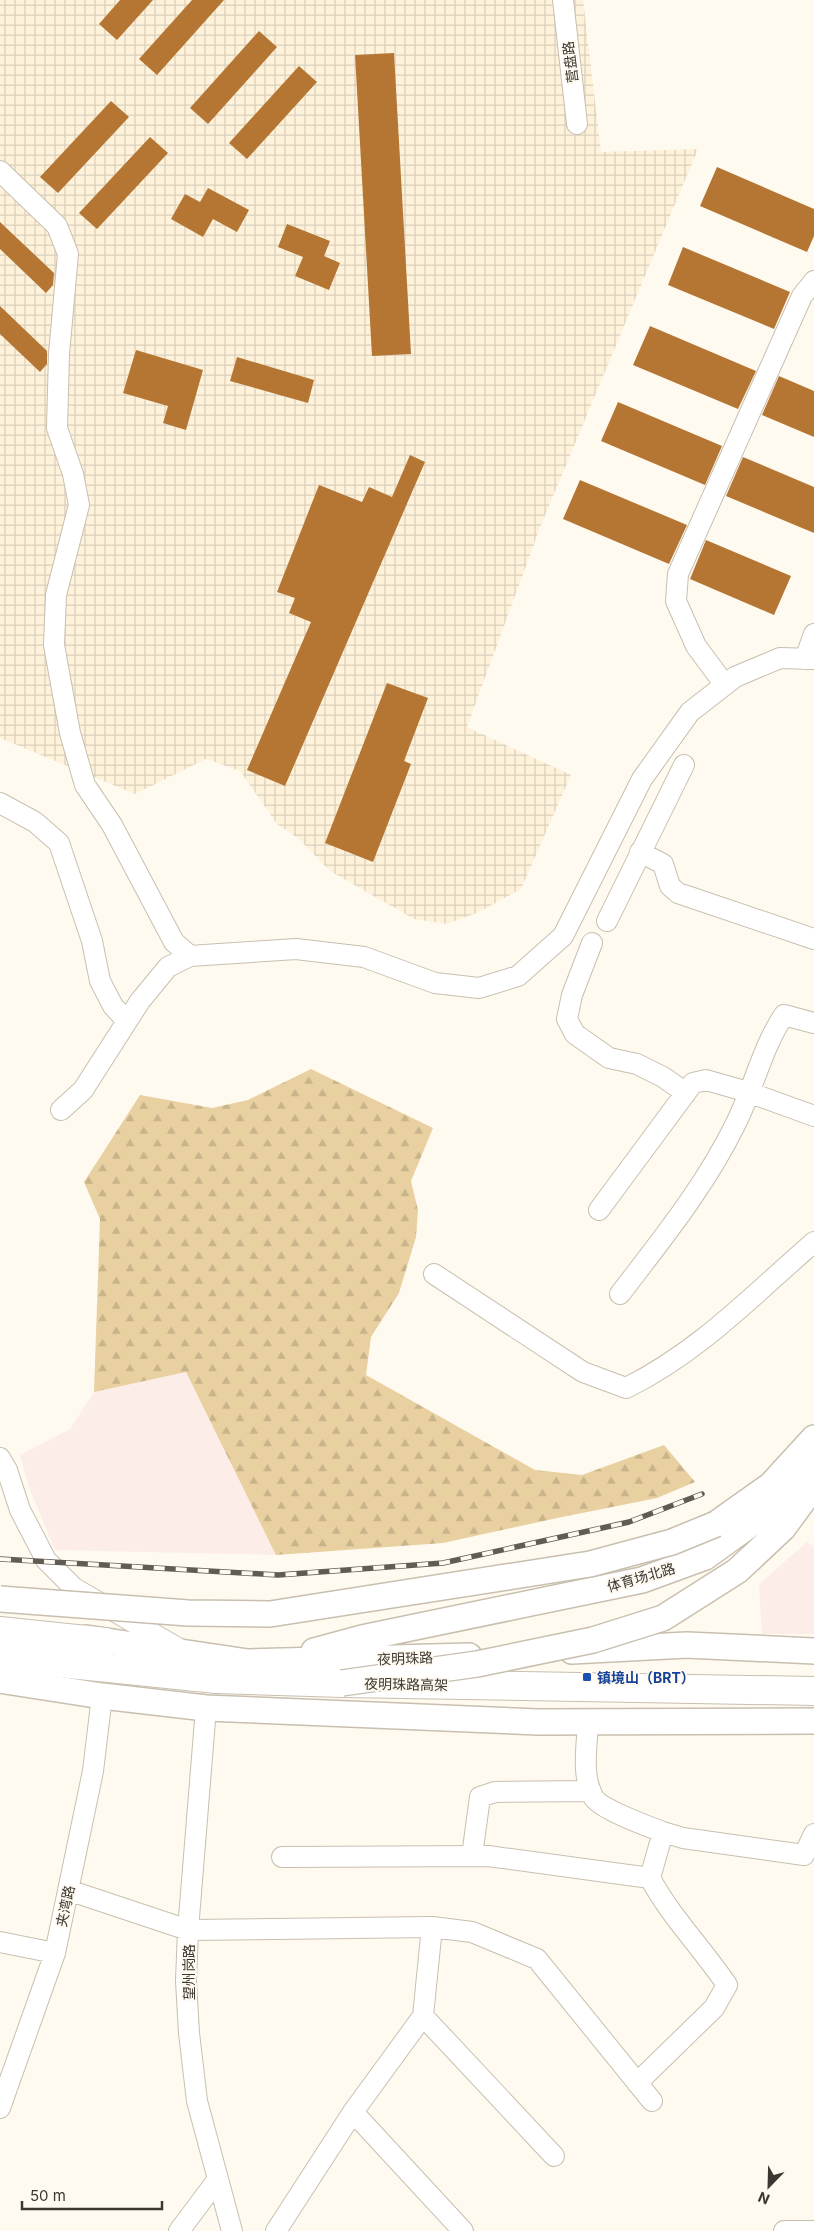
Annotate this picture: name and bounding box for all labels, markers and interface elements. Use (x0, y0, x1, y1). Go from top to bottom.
street label: 营盘路 (559, 40, 581, 84)
street label: 体育场北路 (605, 1559, 677, 1595)
street label: 夜明珠路 (377, 1649, 433, 1667)
place label: 镇境山（BRT） (597, 1669, 695, 1686)
marker: 镇境山（BRT） (581, 1671, 593, 1683)
street label: 夜明珠路高架 (364, 1675, 448, 1693)
street label: 夹湾路 (52, 1884, 78, 1928)
street label: 望州岗路 (180, 1944, 197, 2000)
north arrow (744, 2161, 794, 2211)
scale bar (22, 2178, 162, 2210)
text: 50 m (30, 2186, 66, 2205)
text: N (755, 2189, 772, 2208)

